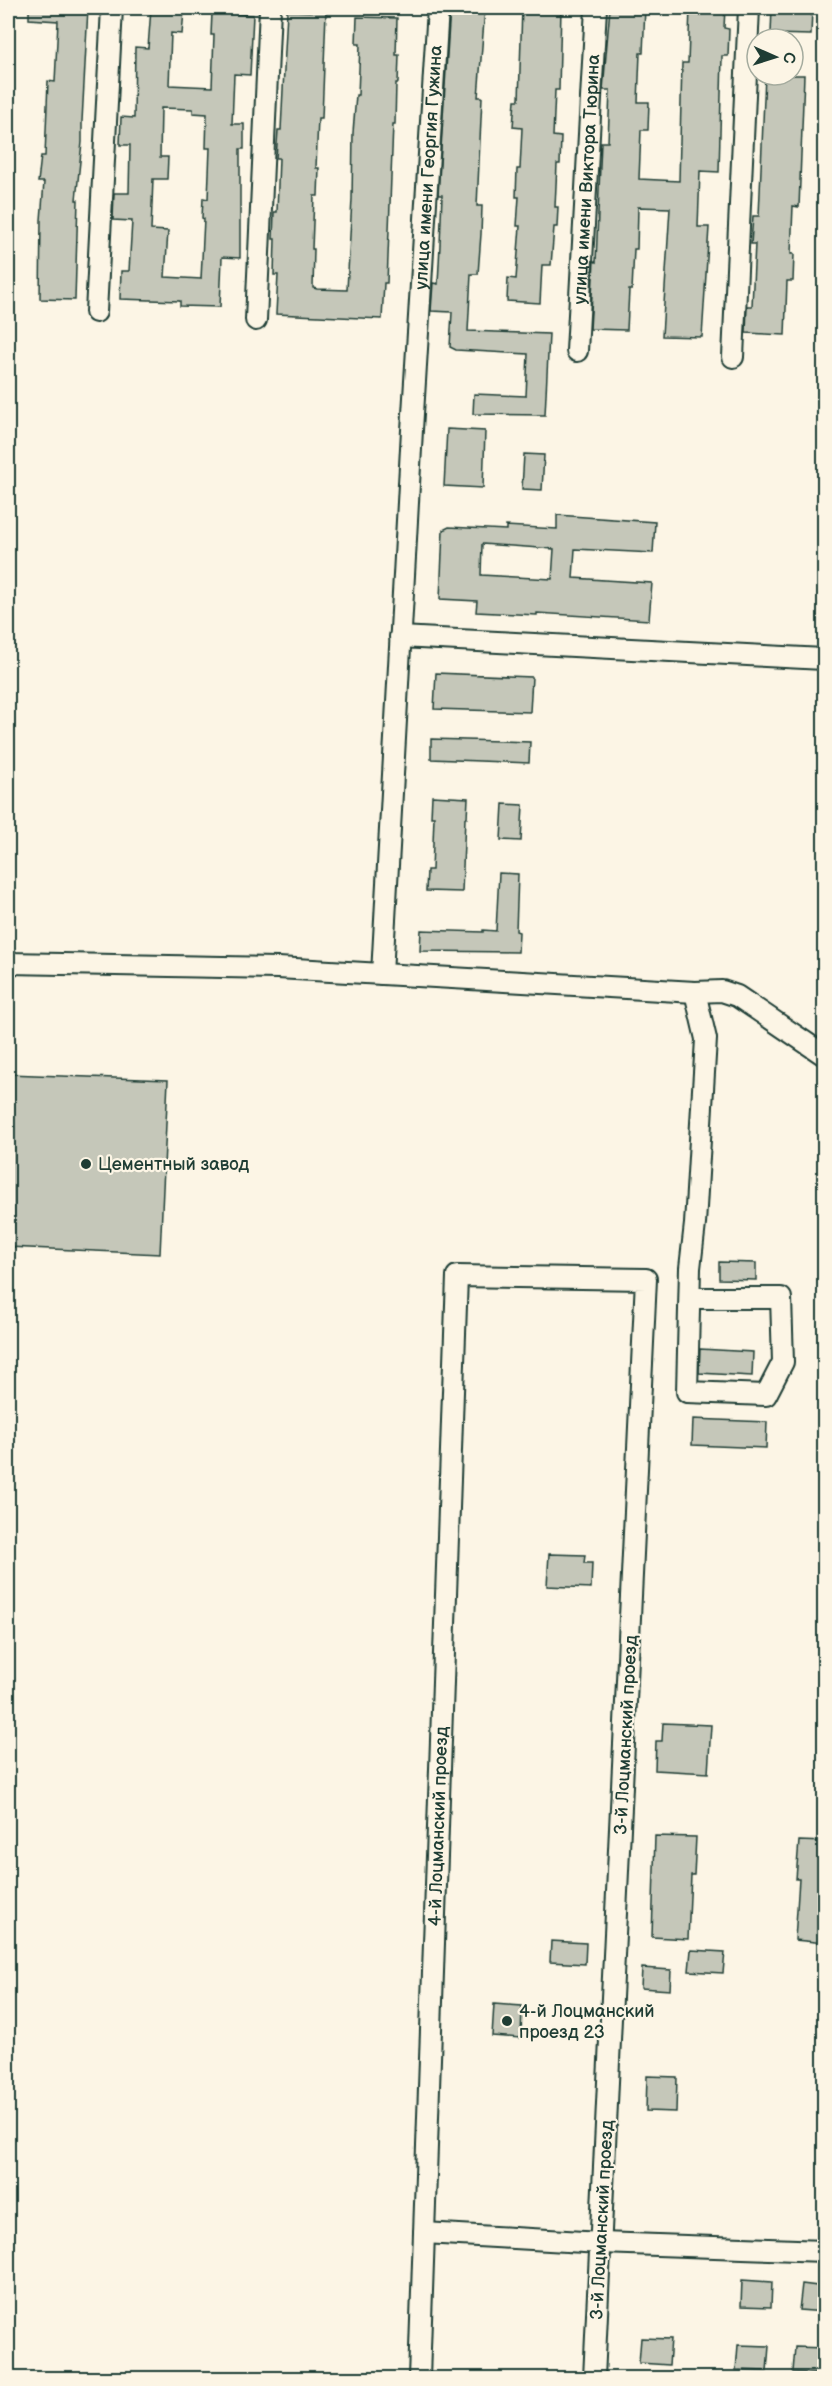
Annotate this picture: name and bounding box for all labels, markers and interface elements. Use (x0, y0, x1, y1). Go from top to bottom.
north arrow (745, 27, 805, 87)
street label: улица имени Георгия Гужина (410, 44, 446, 290)
text: С (779, 52, 798, 64)
street label: улица имени Виктора Тюрина (569, 53, 604, 305)
place label: Цементный завод (98, 1154, 249, 1175)
marker: Цементный завод (79, 1157, 93, 1171)
street label: 3-й Лоцманский проезд (610, 1634, 642, 1835)
street label: 4-й Лоцманский проезд (424, 1726, 452, 1927)
place label: 4-й Лоцманский проезд 23 (519, 2001, 655, 2043)
marker: 4-й Лоцманский проезд 23 (500, 2014, 514, 2028)
street label: 3-й Лоцманский проезд (586, 2119, 618, 2320)

